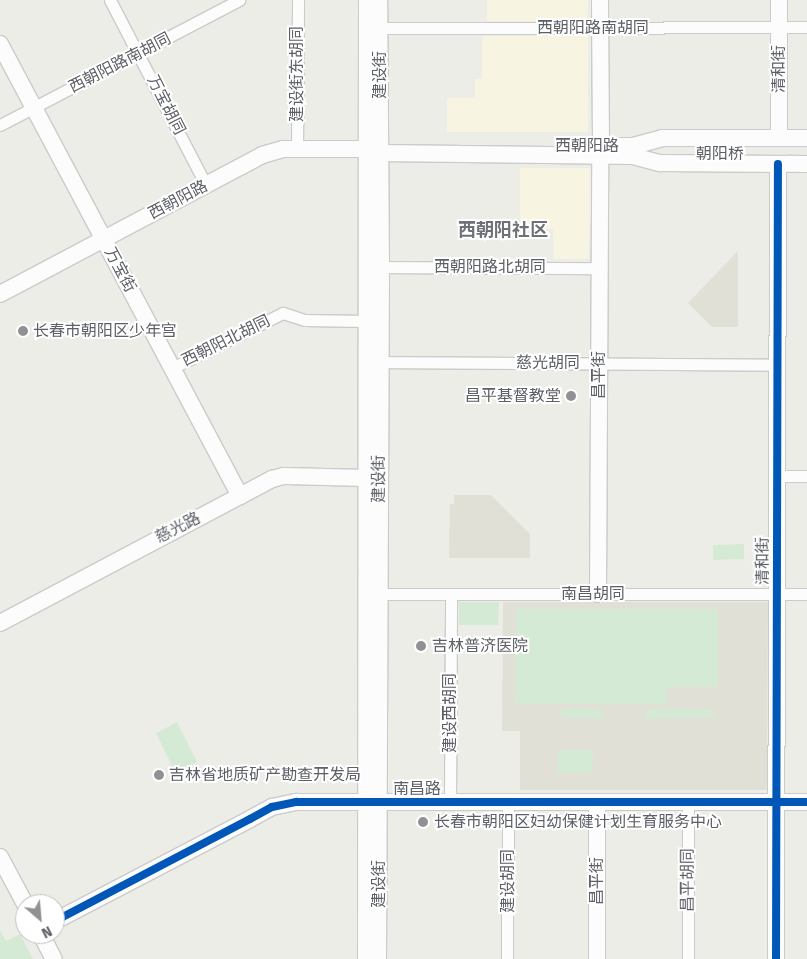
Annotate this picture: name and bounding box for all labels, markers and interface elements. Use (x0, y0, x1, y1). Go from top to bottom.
street label: 西朝阳路南胡同 (537, 18, 649, 38)
street label: 建设街东胡同 (287, 26, 307, 122)
street label: 西朝阳路南胡同 (66, 29, 174, 97)
street label: 清和街 (769, 45, 789, 93)
street label: 建设街 (370, 51, 390, 99)
street label: 万宝胡同 (143, 72, 189, 138)
street label: 西朝阳路 (555, 136, 619, 156)
street label: 朝阳桥 (696, 144, 744, 164)
street label: 西朝阳路 (145, 177, 211, 223)
district label: 西朝阳社区 (458, 219, 548, 241)
street label: 万宝街 (100, 244, 140, 296)
street label: 西朝阳路北胡同 (434, 257, 546, 277)
street label: 西朝阳北胡同 (179, 311, 273, 371)
place label: 长春市朝阳区少年宫 (33, 321, 177, 341)
marker: 长春市朝阳区少年宫 (17, 325, 29, 337)
street label: 昌平街 (589, 351, 609, 399)
street label: 慈光胡同 (516, 353, 580, 373)
place label: 昌平基督教堂 (465, 386, 561, 406)
marker: 昌平基督教堂 (565, 390, 577, 402)
street label: 建设街 (369, 455, 389, 503)
street label: 慈光路 (152, 509, 204, 547)
street label: 清和街 (753, 537, 773, 585)
street label: 南昌胡同 (561, 584, 625, 604)
place label: 吉林普济医院 (432, 636, 528, 656)
marker: 吉林普济医院 (414, 639, 428, 653)
street label: 建设西胡同 (440, 673, 460, 753)
place label: 吉林省地质矿产勘查开发局 (169, 765, 361, 785)
marker: 吉林省地质矿产勘查开发局 (153, 769, 165, 781)
street label: 南昌路 (393, 779, 441, 799)
place label: 长春市朝阳区妇幼保健计划生育服务中心 (434, 812, 722, 832)
marker: 长春市朝阳区妇幼保健计划生育服务中心 (416, 815, 430, 829)
street label: 昌平胡同 (678, 848, 698, 912)
street label: 建设胡同 (498, 849, 518, 913)
street label: 昌平街 (587, 857, 607, 905)
street label: 建设街 (369, 860, 389, 908)
north arrow (15, 894, 65, 944)
text: N (39, 922, 55, 942)

